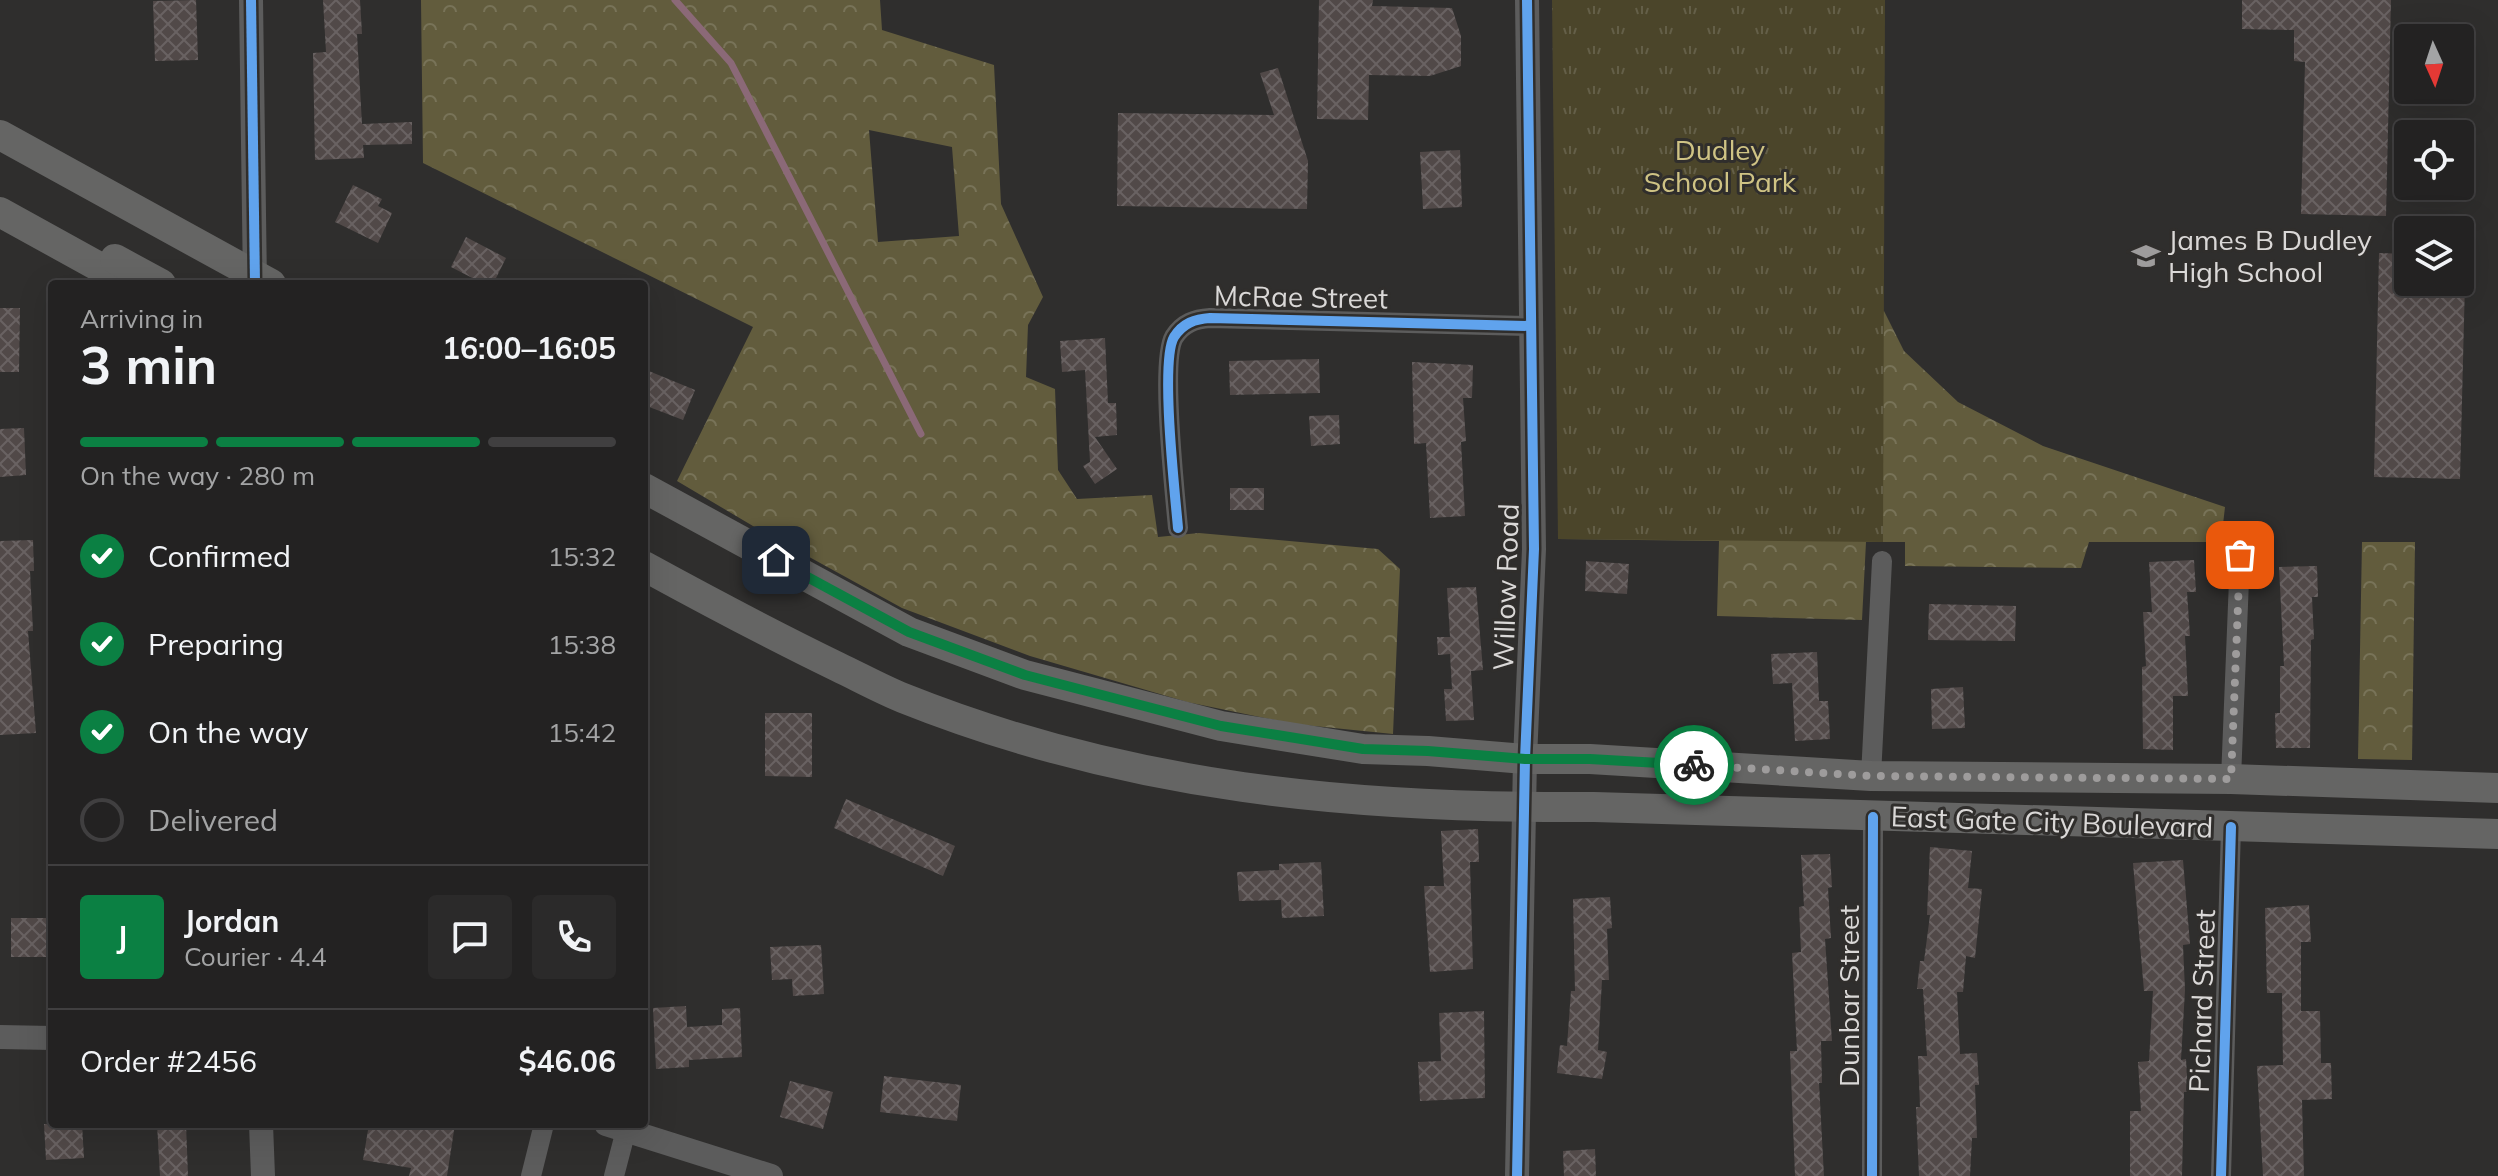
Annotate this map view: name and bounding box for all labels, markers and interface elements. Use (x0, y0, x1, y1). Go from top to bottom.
north arrow (2394, 24, 2474, 104)
map controls (2394, 24, 2474, 296)
button: locate (2394, 120, 2474, 200)
park label: Dudley School Park (1644, 132, 1797, 199)
button: layers (2394, 216, 2474, 296)
place label: James B Dudley High School (2168, 222, 2372, 289)
school or university icon: James B Dudley High School (2131, 241, 2161, 271)
street label: McRae Street (1214, 277, 1388, 316)
text: Arriving in (80, 302, 203, 335)
text: 16:00–16:05 (442, 329, 616, 367)
text: 3 min (80, 332, 217, 397)
text: On the way · 280 m (80, 459, 315, 492)
street label: Willow Road (1485, 503, 1526, 671)
pin (2206, 521, 2274, 589)
pin (742, 526, 810, 594)
icon: bag (2218, 533, 2262, 577)
icon: check (80, 534, 124, 578)
text: Confirmed (148, 537, 291, 575)
icon: home (754, 538, 798, 582)
text: 15:32 (548, 540, 616, 573)
icon: check (80, 622, 124, 666)
text: Preparing (148, 625, 284, 663)
text: 15:38 (548, 628, 616, 661)
icon: check (80, 710, 124, 754)
text: On the way (148, 713, 308, 751)
text: 15:42 (548, 716, 616, 749)
courier (1654, 725, 1734, 805)
icon: bike (1672, 743, 1716, 787)
street label: East Gate City Boulevard (1890, 798, 2214, 845)
text: Delivered (148, 801, 278, 839)
button: chat (428, 895, 512, 979)
button: phone (532, 895, 616, 979)
text: Jordan (184, 902, 279, 940)
street label: Dunbar Street (1831, 905, 1866, 1087)
street label: Pichard Street (2181, 908, 2222, 1093)
text: J (117, 918, 127, 956)
text: Courier · 4.4 (184, 940, 327, 973)
text: Order #2456 (80, 1042, 257, 1080)
text: $46.06 (519, 1042, 616, 1080)

